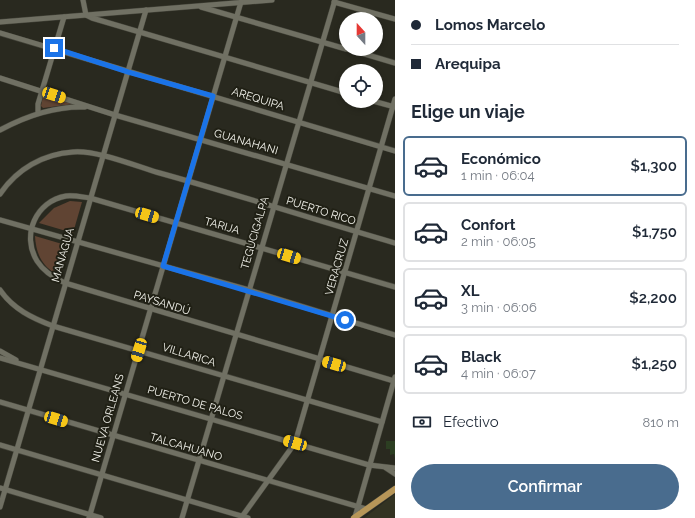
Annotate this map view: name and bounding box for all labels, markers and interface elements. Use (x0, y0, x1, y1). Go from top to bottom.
north arrow (339, 12, 383, 56)
map controls (339, 12, 383, 108)
text: Lomos Marcelo (435, 16, 545, 34)
route end (45, 39, 63, 57)
text: Arequipa (435, 55, 501, 73)
button: locate (339, 64, 383, 108)
street label: AREQUIPA (230, 85, 286, 113)
car (41, 86, 67, 104)
text: Elige un viaje (411, 101, 525, 122)
street label: GUANAHANI (212, 127, 280, 157)
icon: car (413, 148, 449, 184)
text: Económico (461, 150, 541, 168)
text: $1,300 (631, 157, 677, 175)
text: 1 min · 06:04 (461, 168, 535, 183)
street label: PUERTO RICO (285, 194, 357, 228)
street label: TEGUCIGALPA (238, 195, 272, 271)
car (134, 206, 160, 224)
icon: car (413, 214, 449, 250)
street label: TARIJA (203, 215, 242, 237)
text: Confort (461, 216, 515, 234)
text: $1,750 (632, 223, 677, 241)
street label: MANAGUA (49, 226, 77, 284)
text: 2 min · 06:05 (461, 234, 536, 249)
street label: VERACRUZ (323, 237, 351, 297)
car (276, 247, 302, 265)
icon: car (413, 280, 449, 316)
text: XL (461, 282, 479, 300)
street label: PAYSANDÚ (132, 287, 192, 318)
text: $2,200 (629, 289, 677, 307)
text: 3 min · 06:06 (461, 300, 537, 315)
route start (336, 311, 354, 329)
car (130, 337, 148, 363)
street label: VILLARICA (161, 341, 218, 369)
icon: car (413, 346, 449, 382)
text: Black (461, 348, 501, 366)
car (321, 355, 347, 373)
text: $1,250 (631, 355, 677, 373)
text: 4 min · 06:07 (461, 366, 536, 381)
street label: NUEVA ORLEANS (89, 372, 127, 464)
street label: PUERTO DE PALOS (146, 383, 244, 423)
car (43, 410, 69, 428)
icon: cash (411, 411, 433, 433)
text: Efectivo (443, 413, 499, 431)
text: 810 m (643, 415, 679, 430)
street label: TALCAHUANO (148, 430, 224, 464)
car (282, 434, 308, 452)
button: Confirmar (411, 464, 679, 510)

